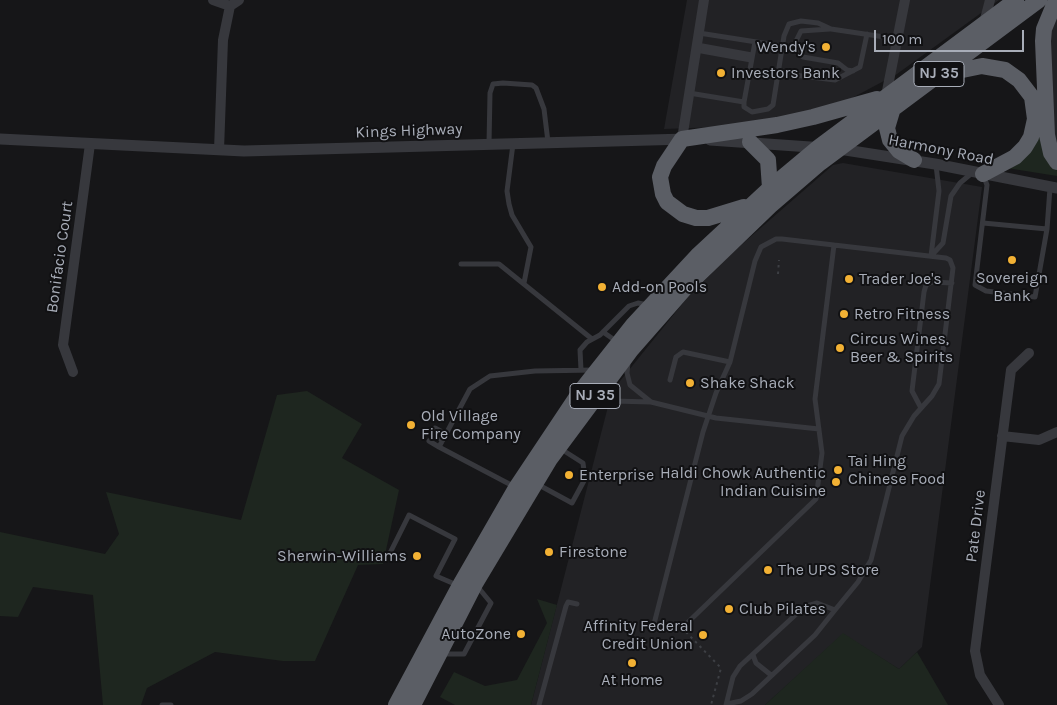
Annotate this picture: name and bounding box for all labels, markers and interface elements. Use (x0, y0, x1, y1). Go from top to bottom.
scale bar (877, 20, 1027, 52)
text: 100 m (882, 30, 922, 48)
place label: Wendy's (757, 37, 816, 57)
marker: Wendy's (820, 41, 832, 53)
road number: NJ 35 (914, 62, 964, 86)
place label: Investors Bank (731, 63, 840, 83)
marker: Investors Bank (715, 67, 727, 79)
street label: Kings Highway (355, 120, 463, 142)
street label: Harmony Road (887, 130, 995, 170)
street label: Bonifacio Court (43, 200, 77, 314)
marker: Sovereign Bank (1006, 254, 1018, 266)
place label: Sovereign Bank (976, 268, 1048, 306)
place label: Trader Joe's (859, 269, 942, 289)
marker: Trader Joe's (843, 273, 855, 285)
place label: Add-on Pools (612, 277, 707, 297)
marker: Add-on Pools (596, 281, 608, 293)
place label: Retro Fitness (854, 304, 950, 324)
marker: Retro Fitness (838, 308, 850, 320)
place label: Circus Wines, Beer & Spirits (850, 329, 953, 367)
marker: Circus Wines, Beer & Spirits (834, 342, 846, 354)
place label: Shake Shack (700, 373, 795, 393)
marker: Shake Shack (684, 377, 696, 389)
road number: NJ 35 (570, 384, 620, 408)
place label: Old Village Fire Company (421, 406, 521, 444)
marker: Old Village Fire Company (405, 419, 417, 431)
place label: Tai Hing Chinese Food (848, 451, 945, 489)
place label: Haldi Chowk Authentic Indian Cuisine (660, 463, 826, 501)
marker: Tai Hing Chinese Food (832, 464, 844, 476)
place label: Enterprise (579, 465, 654, 485)
marker: Enterprise (563, 469, 575, 481)
marker: Haldi Chowk Authentic Indian Cuisine (830, 476, 842, 488)
street label: Pate Drive (962, 489, 990, 563)
place label: Firestone (559, 542, 627, 562)
place label: Sherwin-Williams (277, 546, 407, 566)
marker: Firestone (543, 546, 555, 558)
marker: Sherwin-Williams (411, 550, 423, 562)
place label: The UPS Store (778, 560, 879, 580)
marker: The UPS Store (762, 564, 774, 576)
place label: Club Pilates (739, 599, 826, 619)
marker: Club Pilates (723, 603, 735, 615)
place label: Affinity Federal Credit Union (584, 616, 693, 654)
place label: AutoZone (441, 624, 511, 644)
marker: AutoZone (515, 628, 527, 640)
marker: Affinity Federal Credit Union (697, 629, 709, 641)
marker: At Home (626, 657, 638, 669)
place label: At Home (601, 670, 663, 690)

